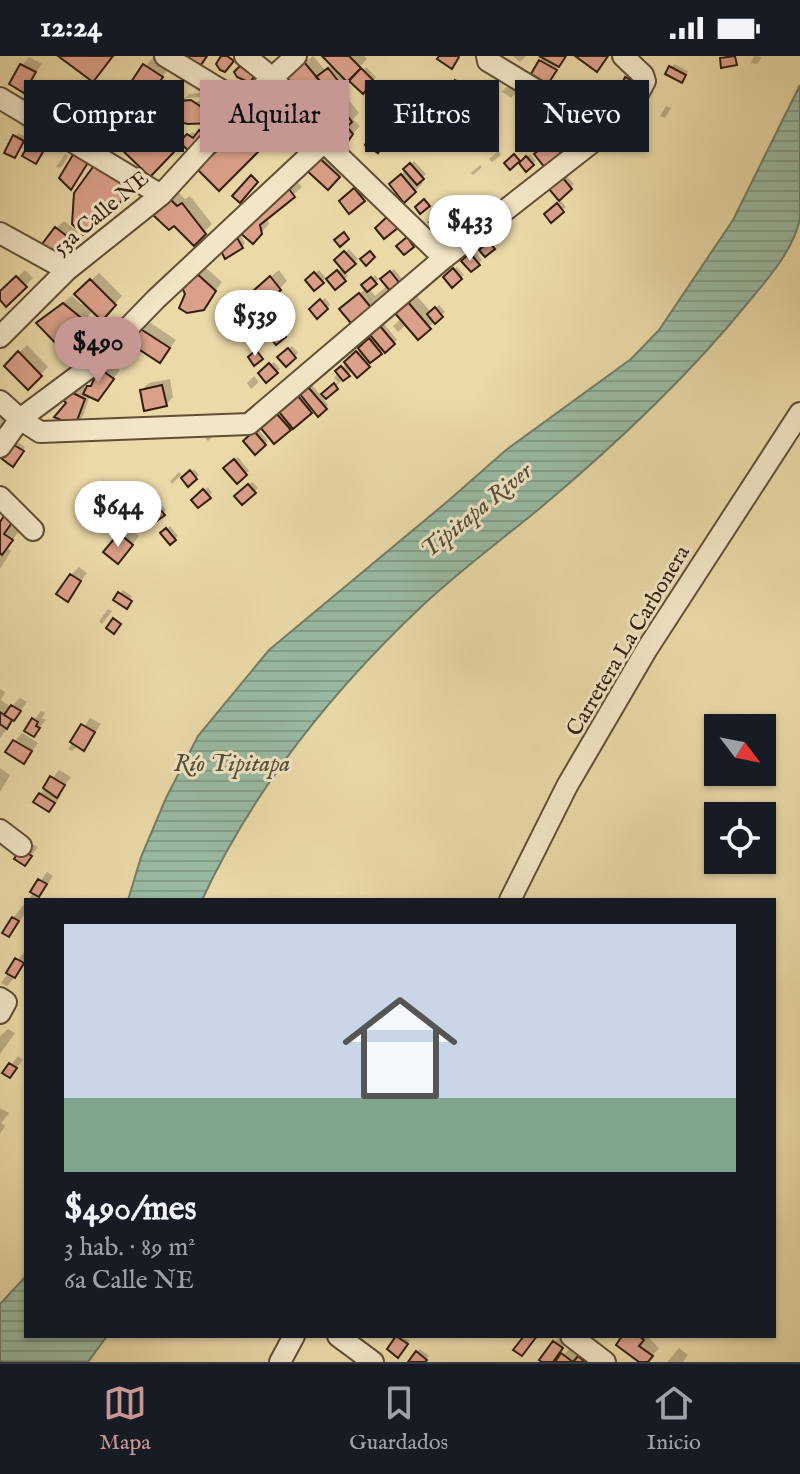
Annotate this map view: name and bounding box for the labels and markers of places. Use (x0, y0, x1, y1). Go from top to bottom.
pin: $433 (423, 195, 517, 263)
pin: $539 (208, 290, 302, 358)
pin: $490 (51, 317, 145, 385)
pin: $644 (71, 481, 165, 549)

